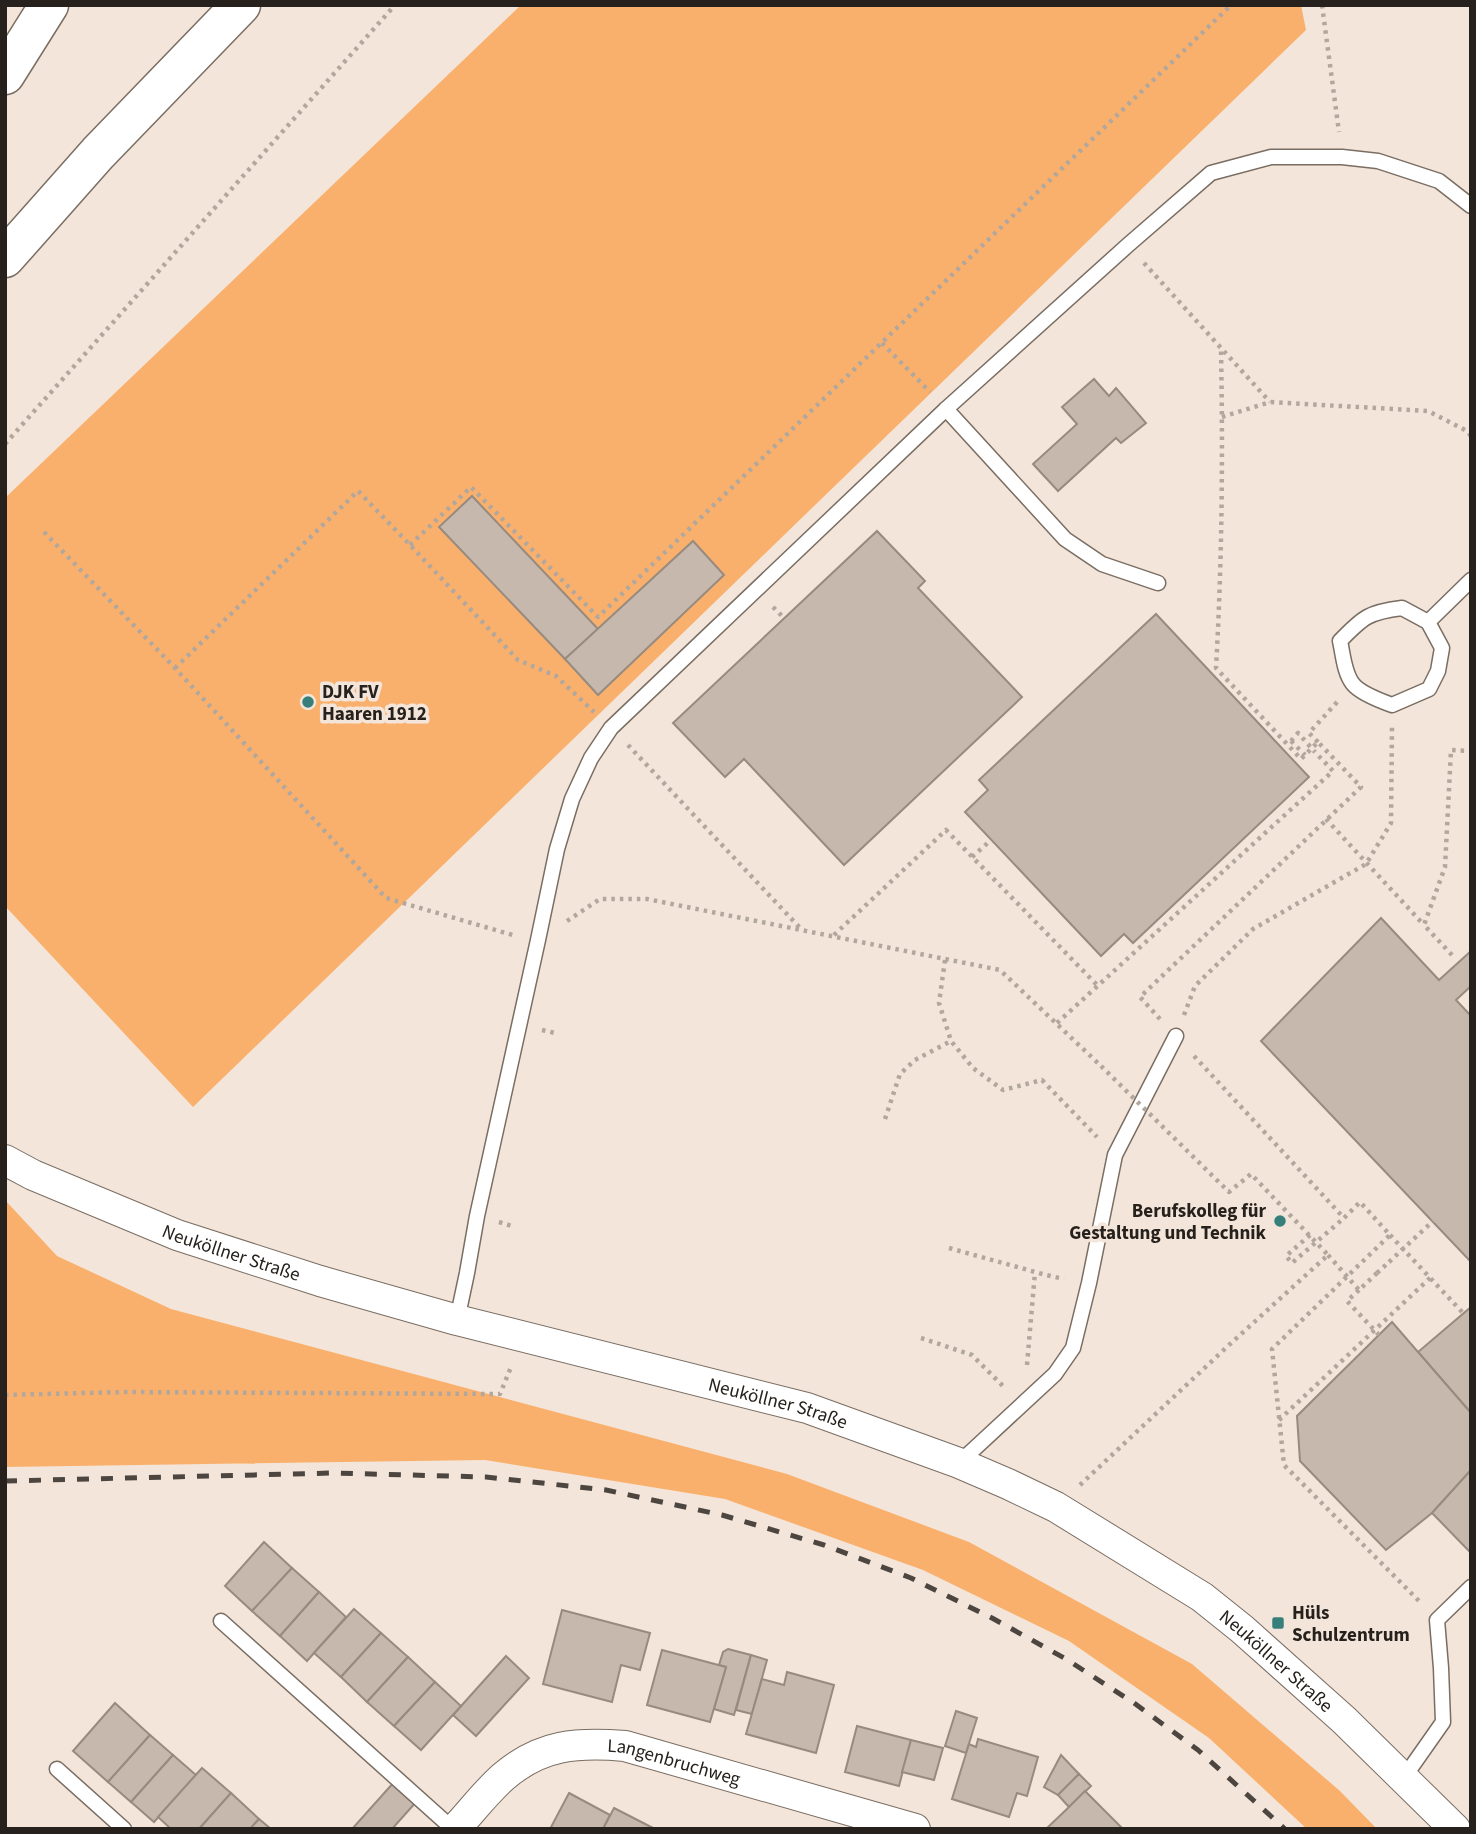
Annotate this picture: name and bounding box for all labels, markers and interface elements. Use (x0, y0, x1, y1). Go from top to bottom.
place label: DJK FV Haaren 1912 (322, 679, 427, 728)
marker: DJK FV Haaren 1912 (300, 694, 316, 710)
place label: Berufskolleg für Gestaltung und Technik (1069, 1198, 1267, 1247)
marker: Berufskolleg für Gestaltung und Technik (1272, 1213, 1288, 1229)
street label: Neuköllner Straße (158, 1218, 304, 1289)
street label: Neuköllner Straße (705, 1372, 851, 1437)
place label: Hüls Schulzentrum (1292, 1600, 1410, 1649)
street label: Neuköllner Straße (1213, 1604, 1338, 1719)
marker: Hüls Schulzentrum (1270, 1615, 1286, 1631)
street label: Langenbruchweg (607, 1733, 744, 1794)

